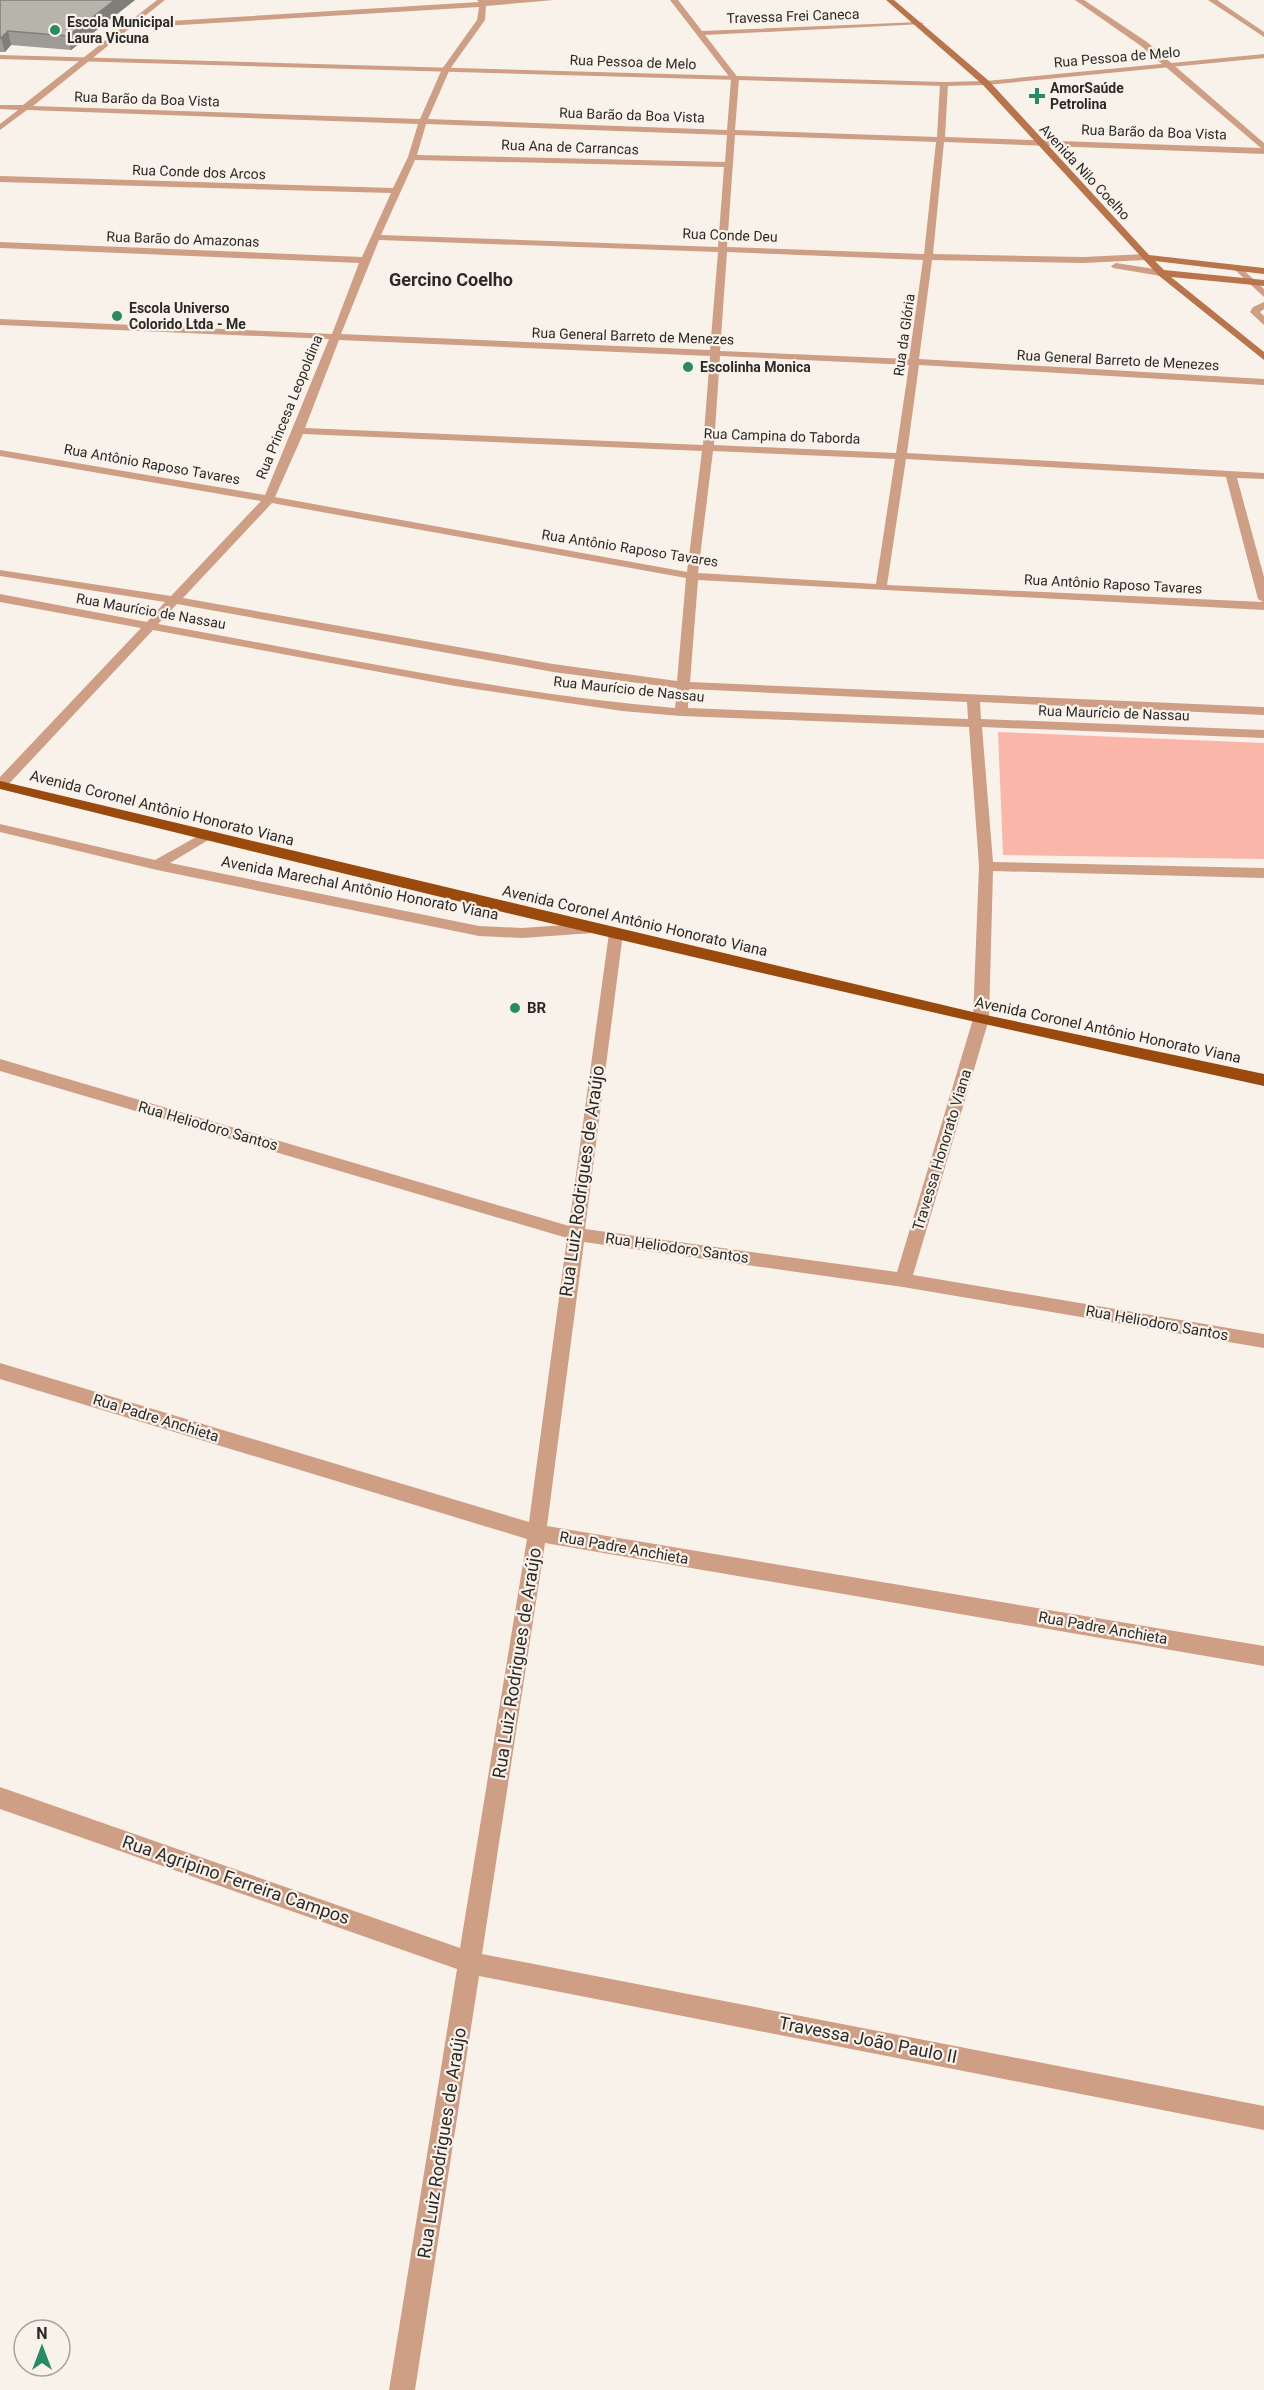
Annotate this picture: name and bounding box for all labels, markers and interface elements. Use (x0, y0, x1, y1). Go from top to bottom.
street label: Travessa Frei Caneca (726, 6, 860, 26)
place label: Escola Municipal Laura Vicuna (67, 14, 174, 46)
marker: Escola Municipal Laura Vicuna (48, 23, 62, 37)
street label: Rua Pessoa de Melo (1053, 43, 1181, 71)
street label: Rua Pessoa de Melo (569, 52, 697, 72)
place label: AmorSaúde Petrolina (1050, 80, 1124, 112)
marker: AmorSaúde Petrolina (1028, 87, 1046, 105)
street label: Rua Barão da Boa Vista (74, 88, 220, 110)
street label: Rua Barão da Boa Vista (559, 104, 705, 126)
street label: Avenida Nilo Coelho (1037, 121, 1133, 223)
street label: Rua Barão da Boa Vista (1081, 121, 1227, 143)
street label: Rua Ana de Carrancas (501, 137, 639, 157)
street label: Rua Conde dos Arcos (132, 162, 266, 182)
street label: Rua Conde Deu (682, 225, 778, 245)
street label: Rua Barão do Amazonas (106, 228, 260, 250)
district label: Gercino Coelho (389, 269, 513, 290)
street label: Rua da Glória (890, 293, 918, 377)
place label: Escola Universo Colorido Ltda - Me (129, 300, 246, 332)
marker: Escola Universo Colorido Ltda - Me (110, 309, 124, 323)
street label: Rua General Barreto de Menezes (531, 324, 735, 348)
street label: Rua Princesa Leopoldina (253, 333, 325, 481)
street label: Rua General Barreto de Menezes (1016, 347, 1220, 373)
place label: Escolinha Monica (700, 359, 811, 375)
marker: Escolinha Monica (681, 360, 695, 374)
street label: Rua Campina do Taborda (703, 425, 861, 447)
street label: Rua Antônio Raposo Tavares (63, 441, 241, 487)
street label: Rua Antônio Raposo Tavares (541, 526, 719, 570)
street label: Rua Antônio Raposo Tavares (1023, 571, 1203, 597)
street label: Rua Maurício de Nassau (75, 590, 227, 632)
street label: Rua Maurício de Nassau (553, 673, 705, 705)
street label: Rua Maurício de Nassau (1038, 702, 1190, 724)
street label: Avenida Coronel Antônio Honorato Viana (28, 766, 296, 850)
street label: Avenida Marechal Antônio Honorato Viana (220, 852, 500, 924)
street label: Avenida Coronel Antônio Honorato Viana (501, 882, 769, 960)
street label: Avenida Coronel Antônio Honorato Viana (973, 993, 1243, 1067)
place label: BR (527, 999, 547, 1017)
marker: BR (508, 1001, 522, 1015)
street label: Rua Luiz Rodrigues de Araújo (555, 1064, 608, 1298)
street label: Travessa Honorato Viana (909, 1067, 975, 1233)
street label: Rua Heliodoro Santos (136, 1097, 280, 1155)
street label: Rua Heliodoro Santos (604, 1229, 750, 1267)
street label: Rua Heliodoro Santos (1084, 1302, 1230, 1344)
street label: Rua Padre Anchieta (91, 1390, 221, 1446)
street label: Rua Padre Anchieta (558, 1528, 690, 1568)
street label: Rua Luiz Rodrigues de Araújo (488, 1546, 545, 1780)
street label: Rua Padre Anchieta (1037, 1608, 1169, 1648)
street label: Rua Agripino Ferreira Campos (120, 1831, 353, 1928)
street label: Travessa João Paulo II (777, 2012, 959, 2067)
street label: Rua Luiz Rodrigues de Araújo (413, 2026, 470, 2260)
north arrow (12, 2318, 72, 2378)
text: N (36, 2324, 48, 2343)

